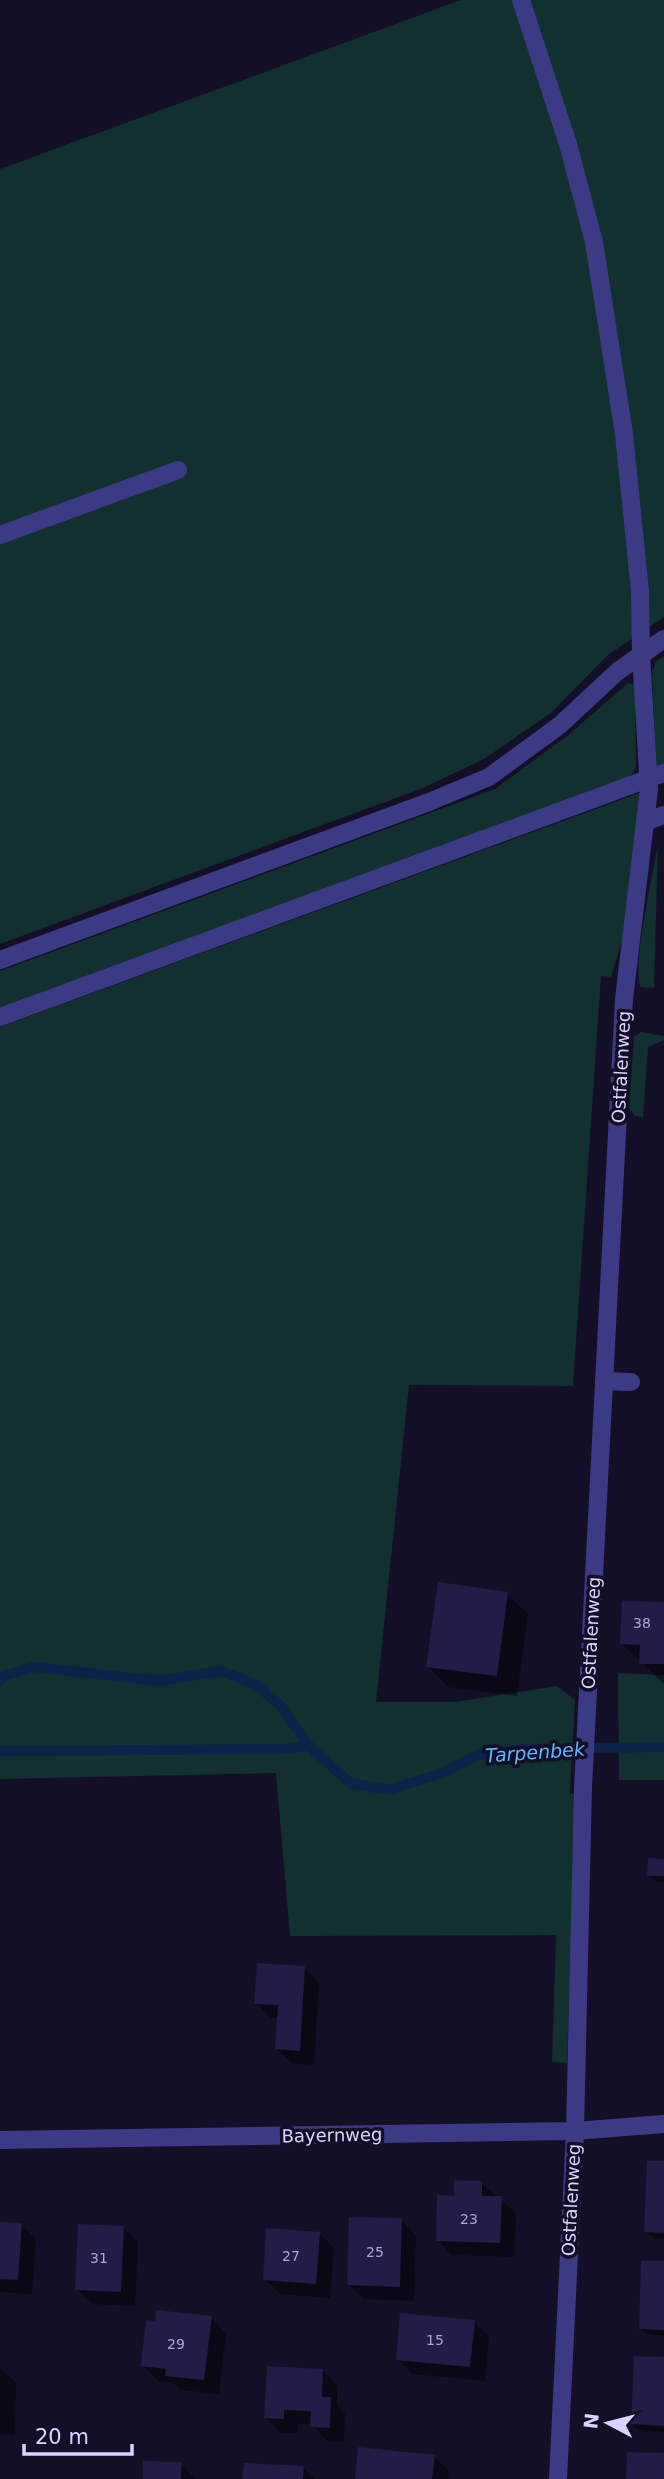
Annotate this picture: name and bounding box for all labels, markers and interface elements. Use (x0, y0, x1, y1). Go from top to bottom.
street label: Ostfalenweg (608, 1010, 634, 1124)
street label: Ostfalenweg (578, 1576, 604, 1690)
house number: 38 (633, 1615, 651, 1631)
water label: Tarpenbek (485, 1737, 586, 1766)
street label: Bayernweg (281, 2124, 383, 2146)
street label: Ostfalenweg (558, 2143, 584, 2257)
house number: 23 (460, 2211, 478, 2227)
house number: 25 (366, 2244, 384, 2260)
house number: 27 (282, 2248, 300, 2264)
house number: 31 (90, 2250, 108, 2266)
house number: 15 (426, 2332, 444, 2348)
house number: 29 (167, 2336, 185, 2352)
north arrow (573, 2388, 643, 2458)
scale bar (24, 2412, 133, 2456)
text: N (579, 2412, 603, 2430)
text: 20 m (35, 2425, 89, 2449)

